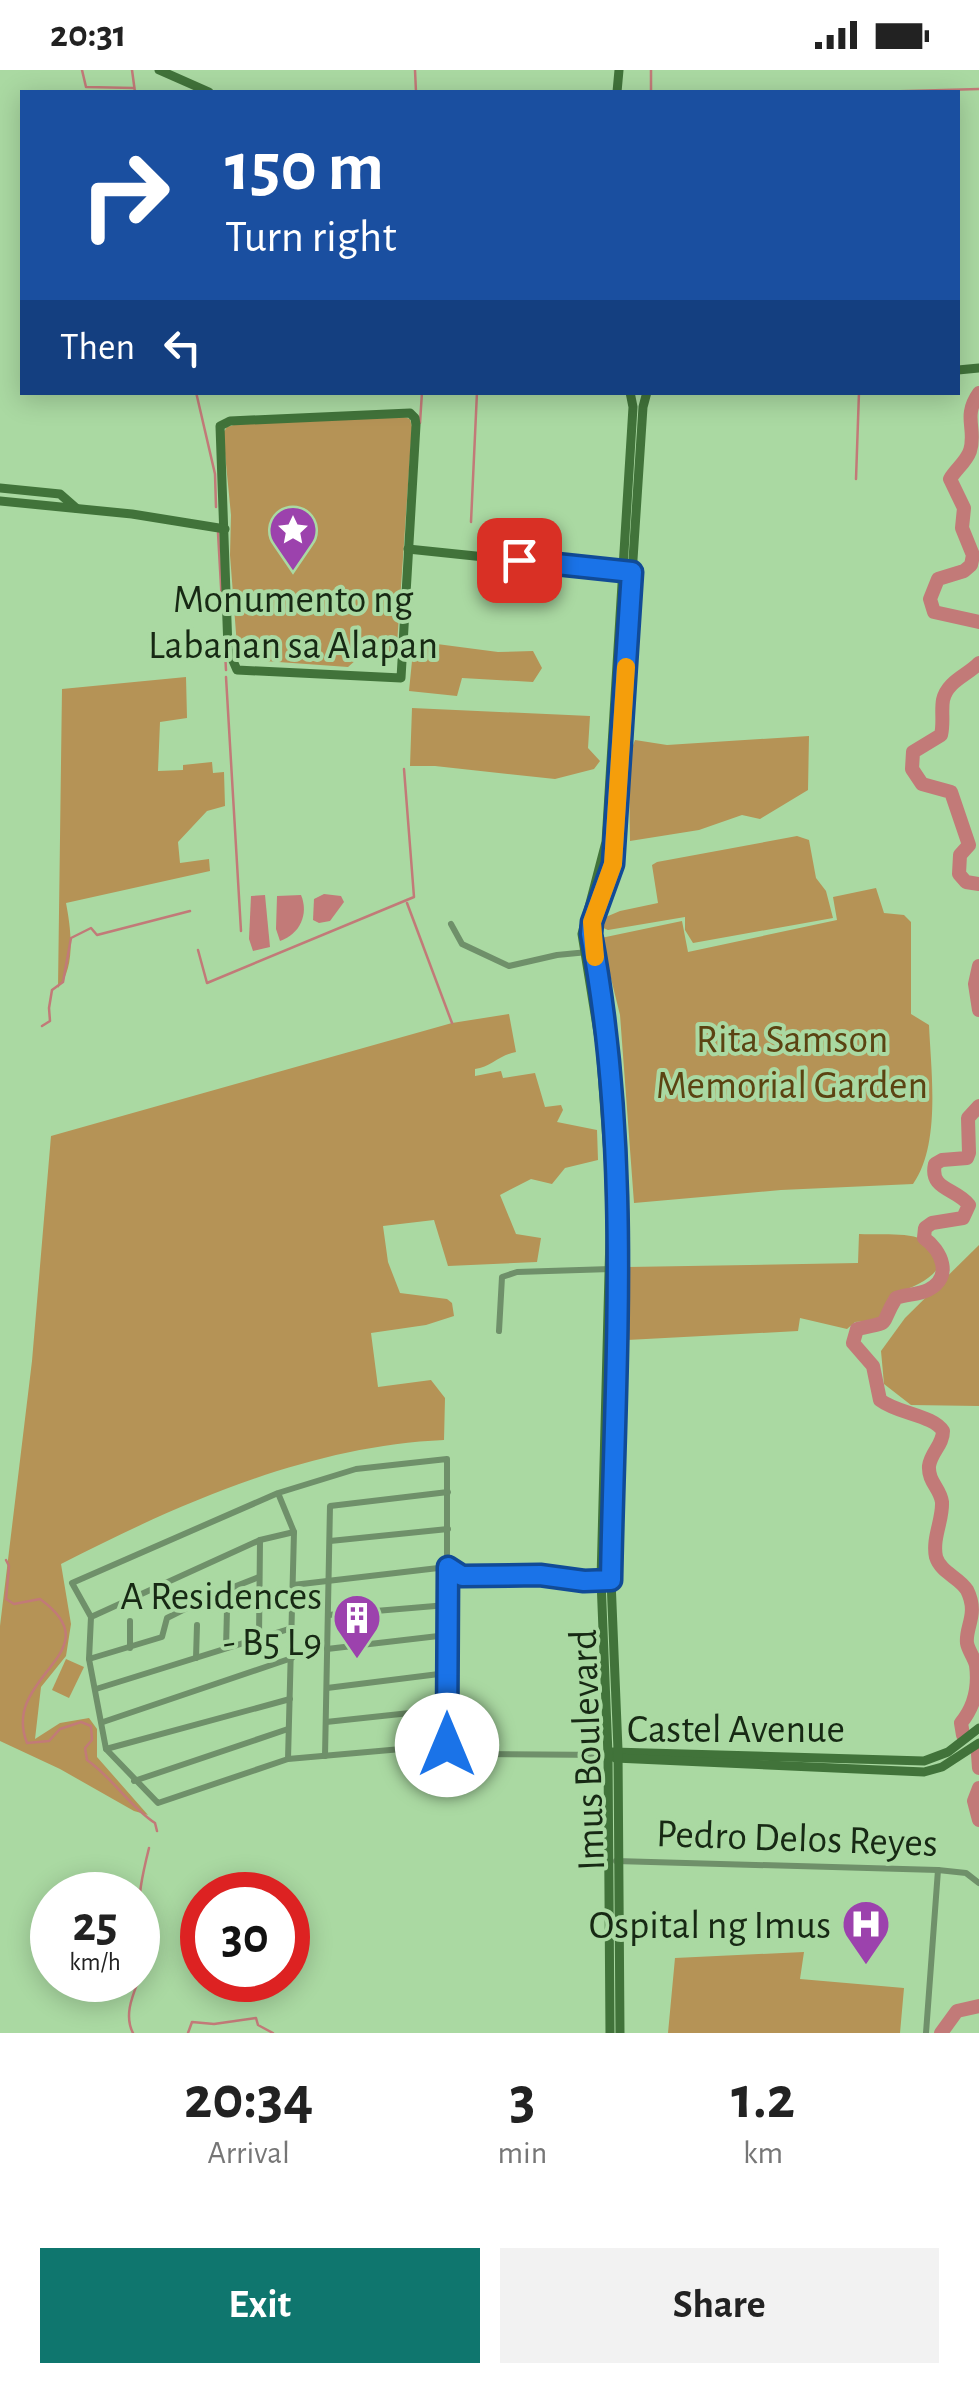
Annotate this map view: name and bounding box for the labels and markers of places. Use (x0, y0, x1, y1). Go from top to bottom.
place icon: Monumento ng Labanan sa Alapan (267, 504, 319, 572)
pin (477, 518, 562, 603)
place label: Monumento ng Labanan sa Alapan (148, 580, 438, 666)
place label: A Residences - B5 L9 (120, 1577, 322, 1663)
building icon: A Residences - B5 L9 (331, 1592, 383, 1660)
hospital icon: Ospital ng Imus (840, 1898, 892, 1966)
place label: Ospital ng Imus (589, 1906, 831, 1946)

